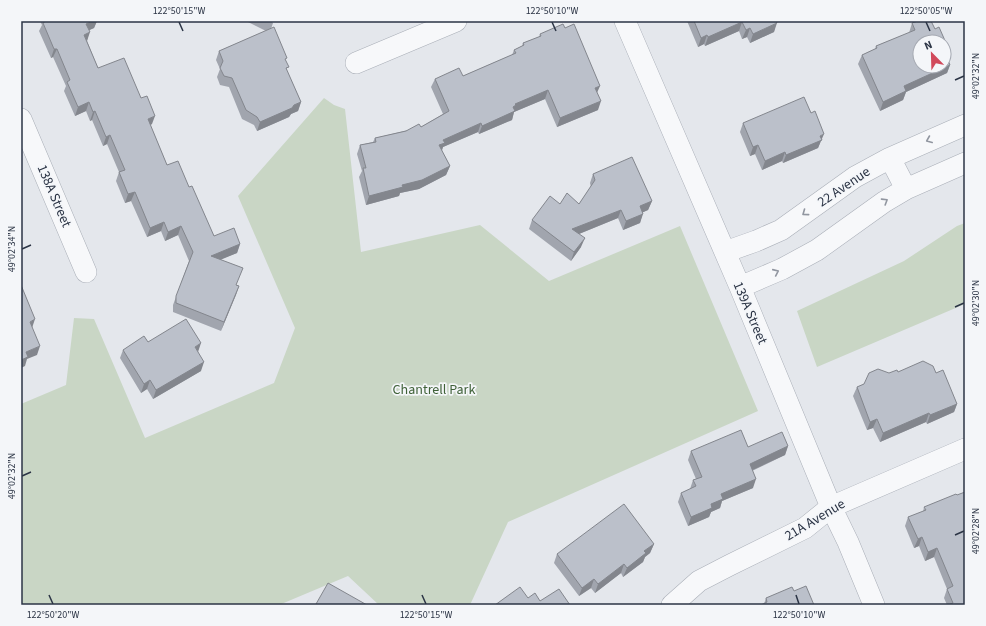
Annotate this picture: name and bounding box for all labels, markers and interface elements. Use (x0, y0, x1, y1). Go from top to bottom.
text: 122°50'15"W (153, 4, 205, 18)
text: 122°50'10"W (526, 4, 578, 18)
text: 122°50'05"W (900, 4, 952, 18)
north arrow (912, 34, 952, 74)
text: N (922, 37, 935, 54)
text: 49°02'32"N (969, 53, 983, 99)
one-way arrow (926, 136, 933, 144)
street label: 138A Street (32, 162, 76, 231)
street label: 22 Avenue (814, 162, 874, 212)
one-way arrow (881, 199, 888, 206)
one-way arrow (803, 208, 810, 215)
text: 49°02'34"N (5, 226, 19, 272)
one-way arrow (772, 268, 779, 276)
street label: 139A Street (728, 279, 772, 348)
text: 49°02'30"N (969, 280, 983, 326)
park label: Chantrell Park (393, 380, 475, 400)
text: 49°02'32"N (5, 453, 19, 499)
street label: 21A Avenue (781, 494, 849, 546)
text: 49°02'28"N (969, 508, 983, 554)
text: 122°50'20"W (27, 608, 79, 622)
text: 122°50'15"W (400, 608, 452, 622)
text: 122°50'10"W (773, 608, 825, 622)

